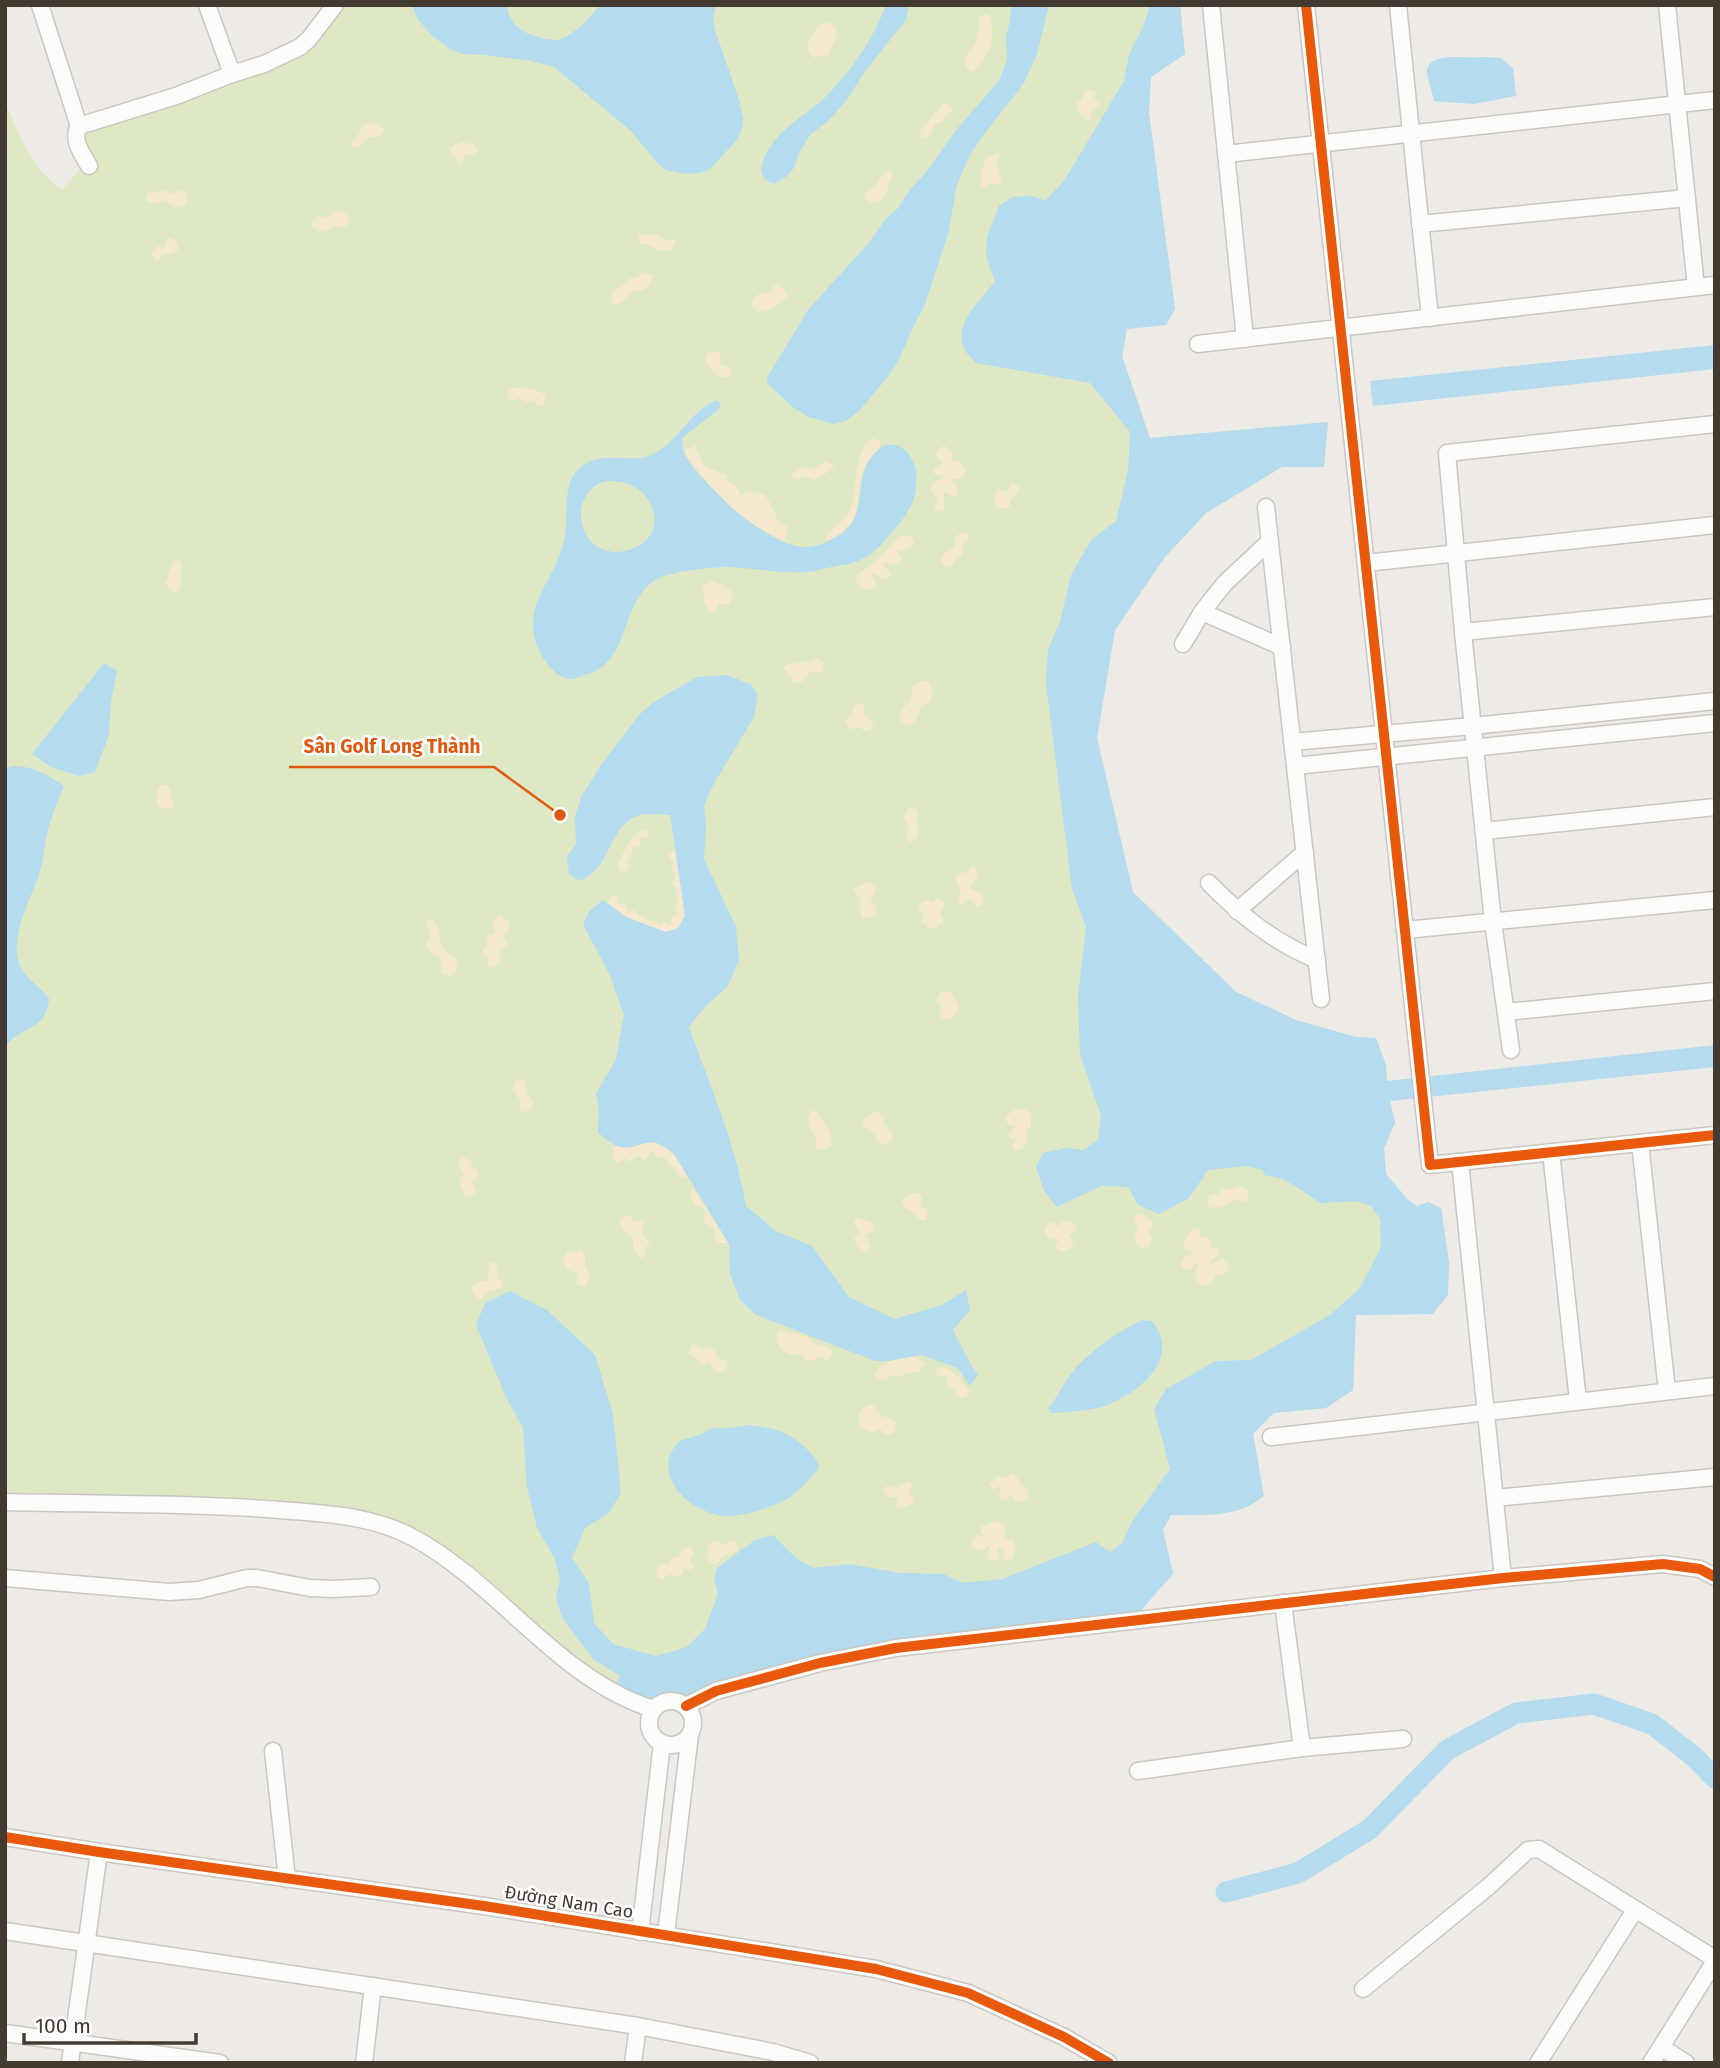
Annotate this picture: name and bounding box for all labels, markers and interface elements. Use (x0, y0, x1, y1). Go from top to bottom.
callout: Sân Golf Long Thành (289, 727, 494, 767)
text: Sân Golf Long Thành (304, 735, 480, 758)
street label: Đường Nam Cao (503, 1881, 635, 1923)
scale bar (24, 2002, 196, 2046)
text: 100 m (35, 2013, 91, 2039)

